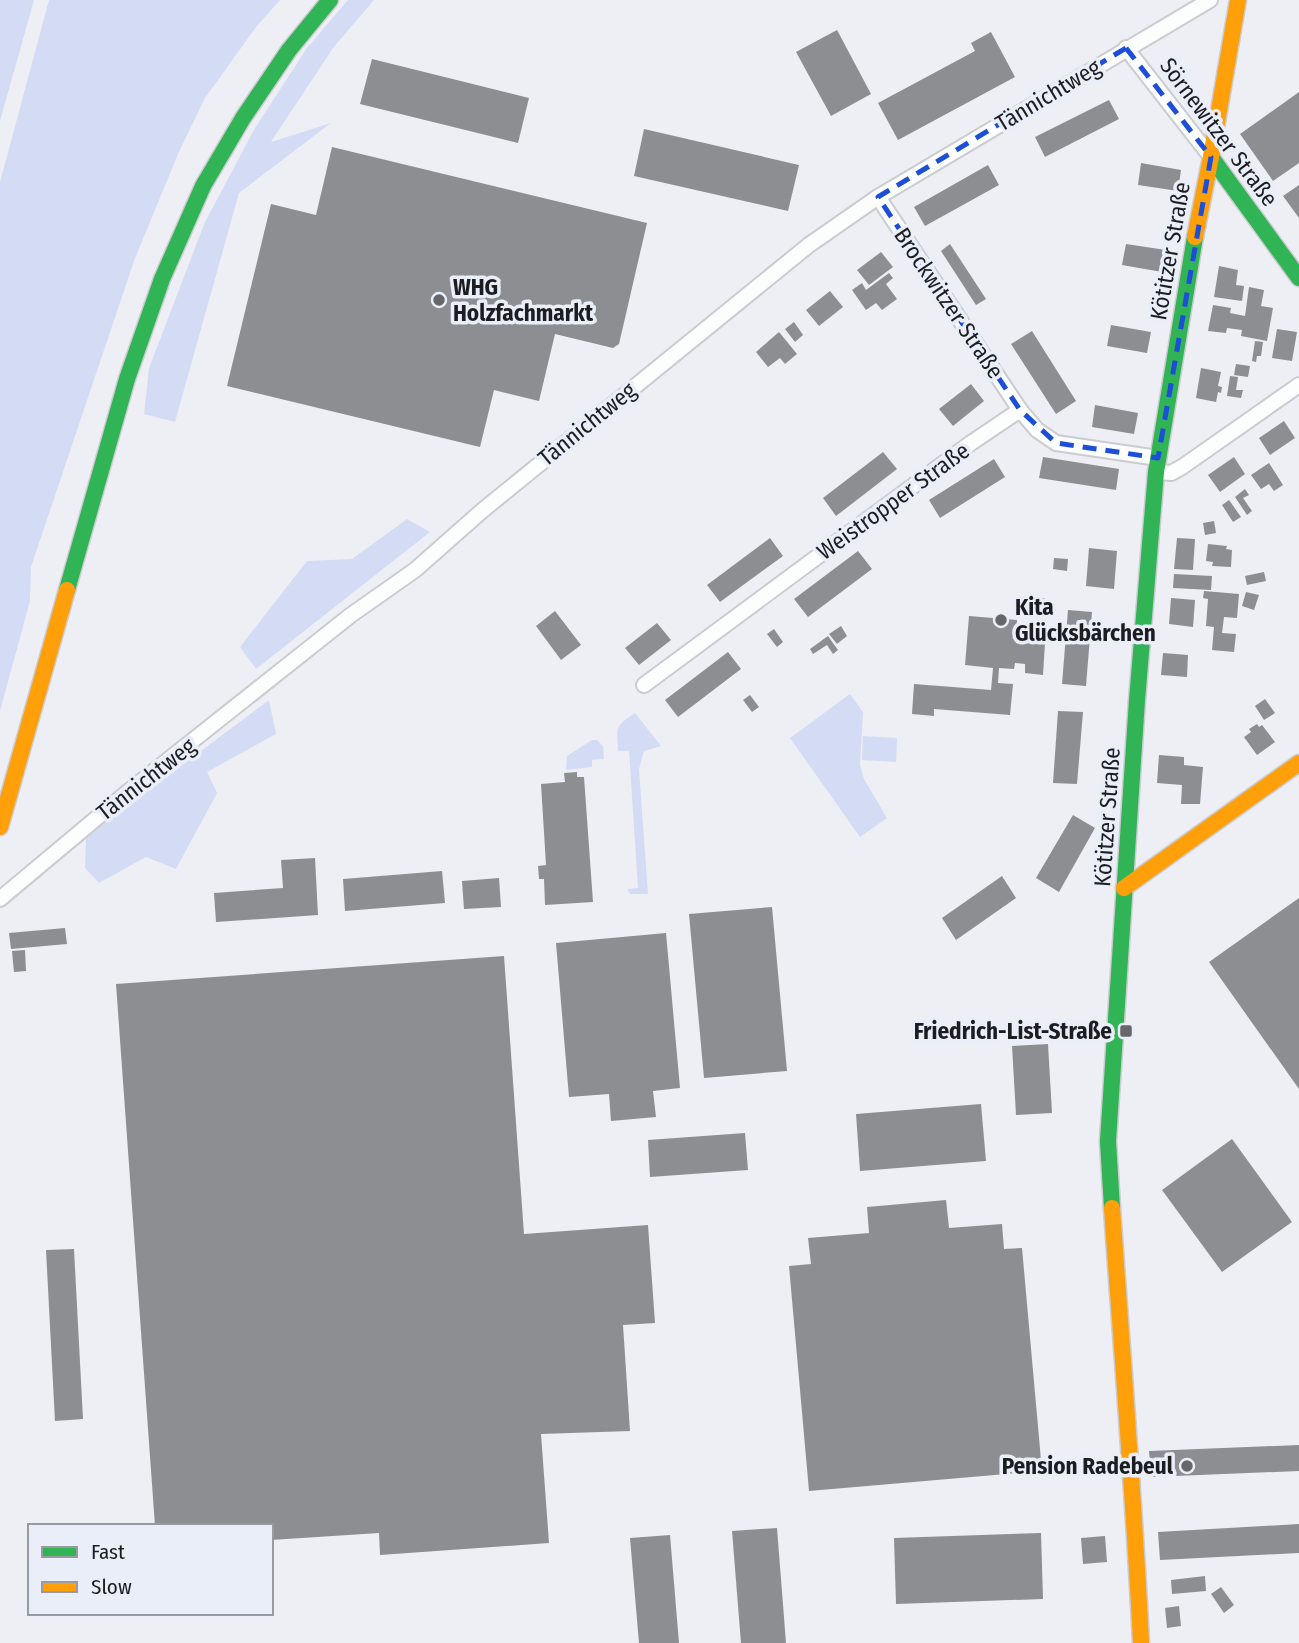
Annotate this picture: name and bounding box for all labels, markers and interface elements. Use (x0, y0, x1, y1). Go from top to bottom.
street label: Sörnewitzer Straße (1154, 52, 1284, 212)
street label: Tännichtweg (990, 53, 1106, 137)
street label: Kötitzer Straße (1144, 180, 1196, 322)
street label: Brockwitzer Straße (888, 222, 1010, 384)
place label: WHG Holzfachmarkt (453, 273, 594, 327)
marker: WHG Holzfachmarkt (431, 292, 447, 308)
street label: Tännichtweg (533, 376, 642, 472)
street label: Weistropper Straße (811, 436, 975, 566)
place label: Kita Glücksbärchen (1015, 593, 1156, 647)
marker: Kita Glücksbärchen (993, 612, 1009, 628)
street label: Tännichtweg (91, 732, 201, 826)
street label: Kötitzer Straße (1088, 746, 1126, 888)
place label: Friedrich-List-Straße (914, 1017, 1112, 1045)
marker: Friedrich-List-Straße (1118, 1023, 1134, 1039)
place label: Pension Radebeul (1002, 1452, 1174, 1480)
marker: Pension Radebeul (1179, 1458, 1195, 1474)
legend (28, 1524, 273, 1615)
text: Fast (91, 1539, 125, 1565)
text: Slow (91, 1574, 132, 1600)

